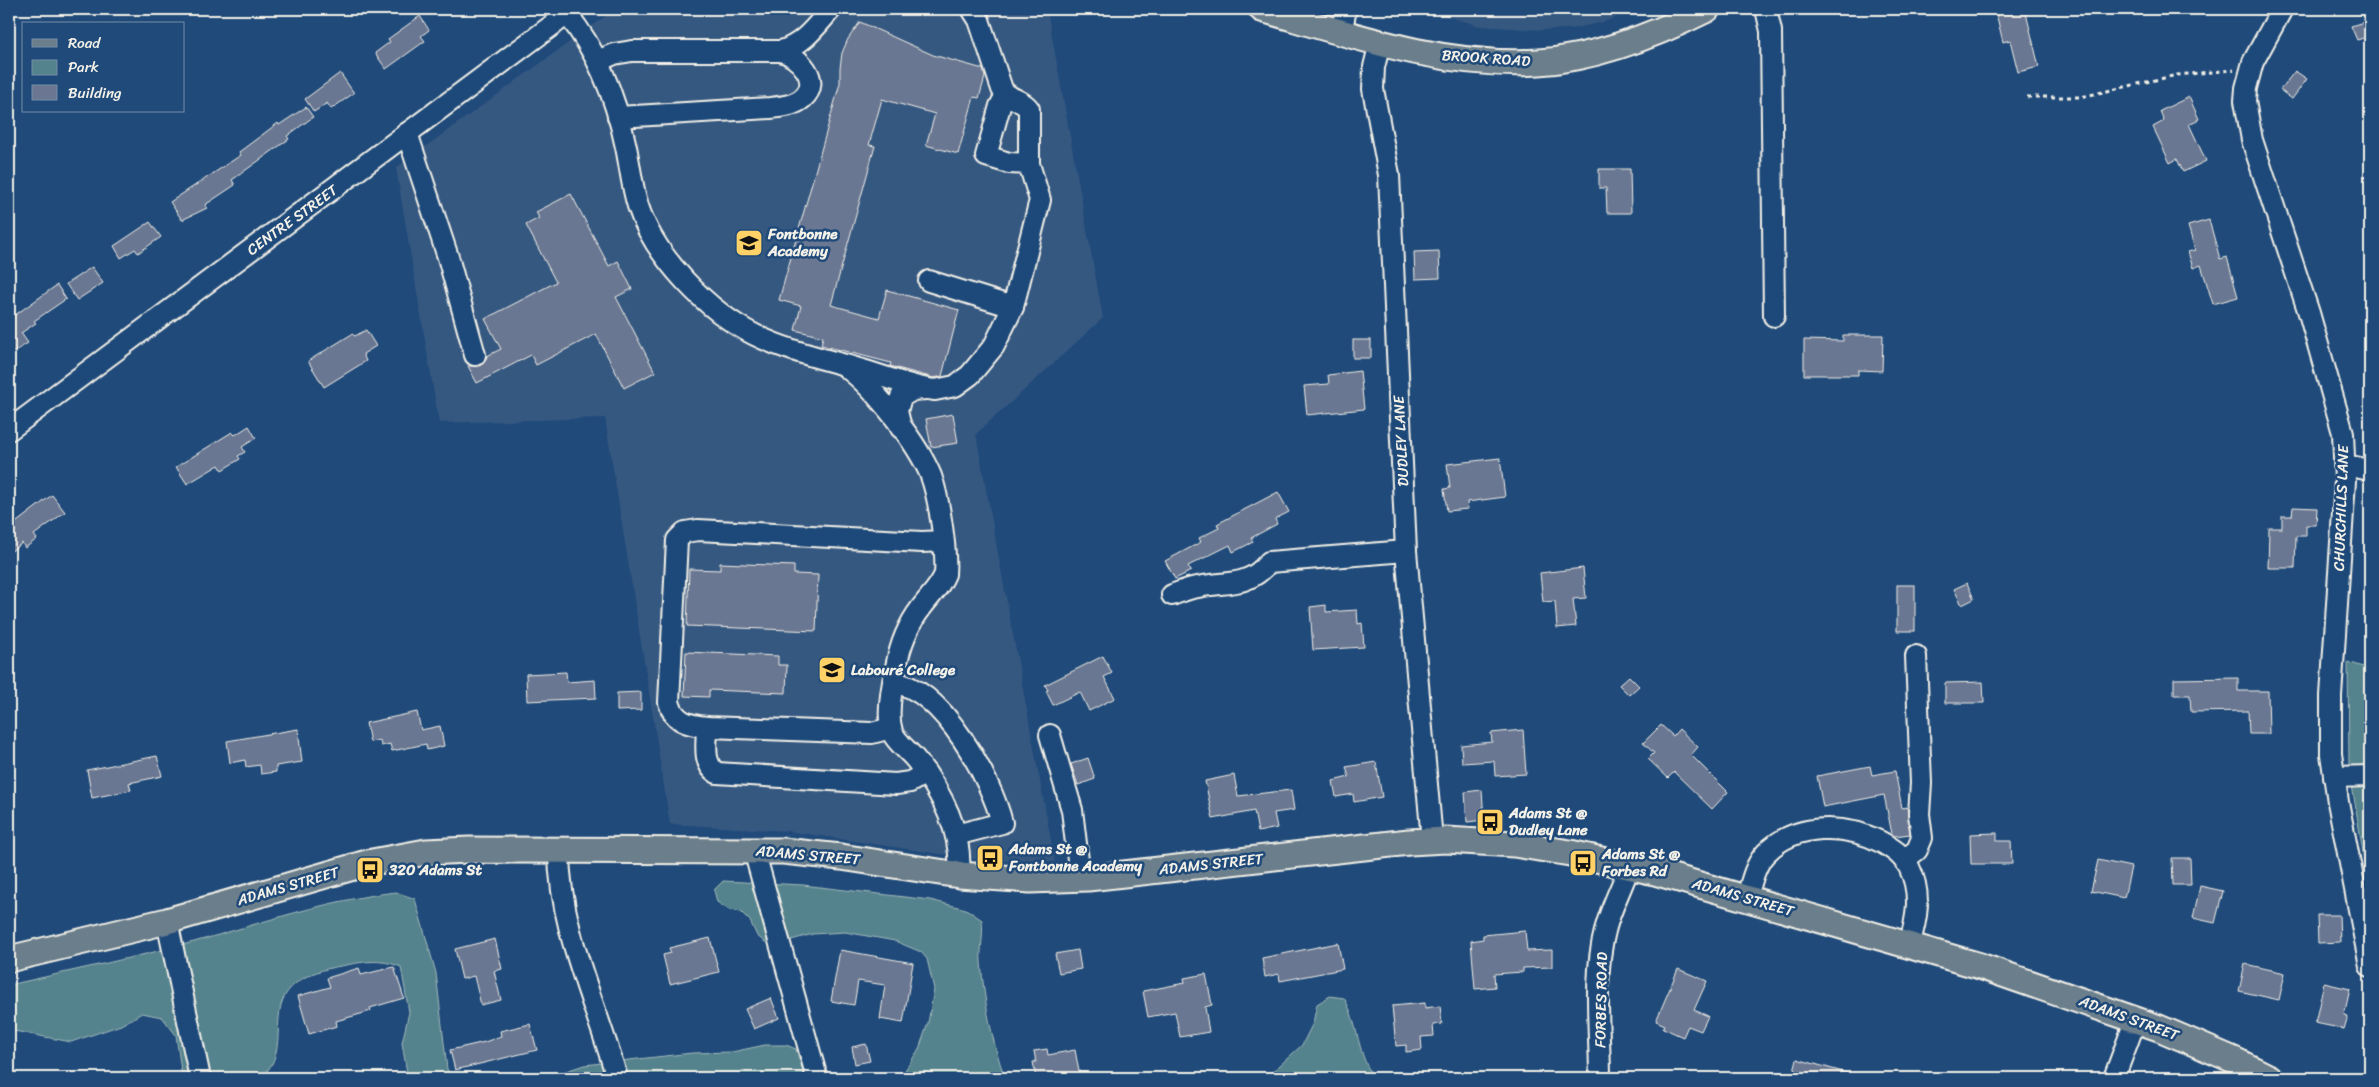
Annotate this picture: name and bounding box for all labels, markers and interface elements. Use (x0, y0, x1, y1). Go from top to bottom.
legend (22, 22, 185, 112)
text: Road (68, 30, 101, 56)
street label: BROOK ROAD (1441, 42, 1531, 74)
text: Park (68, 54, 99, 80)
text: Building (68, 80, 122, 106)
street label: CENTRE STREET (241, 177, 344, 262)
place label: Fontbonne Academy (767, 221, 838, 264)
school or university icon: Fontbonne Academy (734, 228, 764, 258)
street label: DUDLEY LANE (1386, 393, 1416, 487)
street label: CHURCHILLS LANE (2326, 443, 2356, 571)
school or university icon: Labouré College (817, 655, 847, 685)
place label: Labouré College (851, 657, 956, 683)
place label: Adams St @ Dudley Lane (1508, 800, 1588, 843)
bus stop icon: Adams St @ Dudley Lane (1475, 807, 1505, 837)
place label: Adams St @ Fontbonne Academy (1008, 836, 1142, 879)
street label: ADAMS STREET (754, 837, 863, 873)
place label: Adams St @ Forbes Rd (1601, 841, 1681, 884)
bus stop icon: Adams St @ Fontbonne Academy (975, 843, 1005, 873)
street label: ADAMS STREET (1157, 845, 1266, 883)
bus stop icon: Adams St @ Forbes Rd (1568, 848, 1598, 878)
bus stop icon: 320 Adams St (355, 855, 385, 885)
place label: 320 Adams St (388, 857, 483, 883)
street label: ADAMS STREET (233, 859, 343, 913)
street label: ADAMS STREET (1688, 870, 1798, 924)
street label: FORBES ROAD (1587, 952, 1615, 1048)
street label: ADAMS STREET (2074, 988, 2184, 1049)

